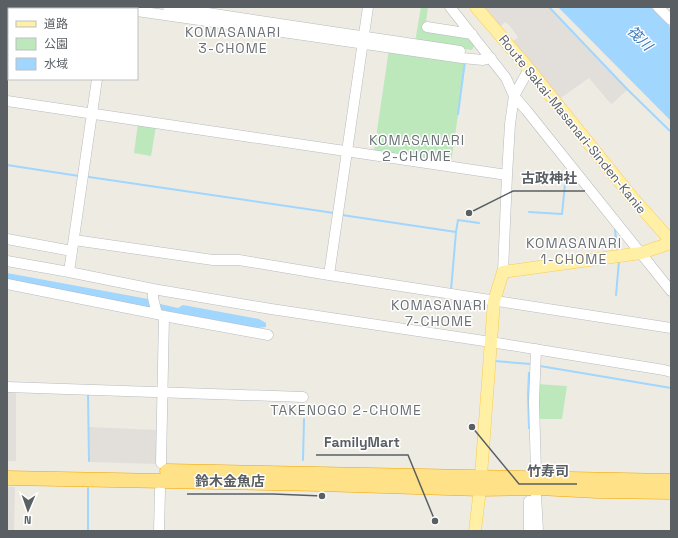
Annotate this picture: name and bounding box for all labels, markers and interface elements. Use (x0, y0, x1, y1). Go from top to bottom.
legend (8, 8, 138, 80)
text: 道路 (44, 16, 68, 32)
water label: 筏川 (624, 22, 658, 56)
district label: KOMASANARI 3-CHOME (185, 23, 281, 57)
street label: Route Sakai-Masanari-Sinden-Kanie (495, 31, 650, 217)
text: 公園 (44, 36, 68, 52)
text: 水域 (44, 56, 68, 72)
district label: KOMASANARI 2-CHOME (369, 131, 465, 165)
callout: 古政神社 (513, 165, 585, 191)
text: 古政神社 (521, 169, 577, 187)
district label: KOMASANARI 1-CHOME (526, 234, 622, 268)
district label: KOMASANARI 7-CHOME (391, 296, 487, 330)
district label: TAKENOGO 2-CHOME (270, 401, 422, 419)
callout: FamilyMart (316, 429, 408, 455)
text: FamilyMart (324, 433, 400, 451)
callout: 竹寿司 (519, 458, 577, 484)
text: 竹寿司 (527, 462, 569, 480)
callout: 鈴木金魚店 (187, 468, 273, 494)
text: 鈴木金魚店 (195, 472, 265, 490)
north arrow (8, 490, 48, 530)
text: N (24, 513, 32, 527)

